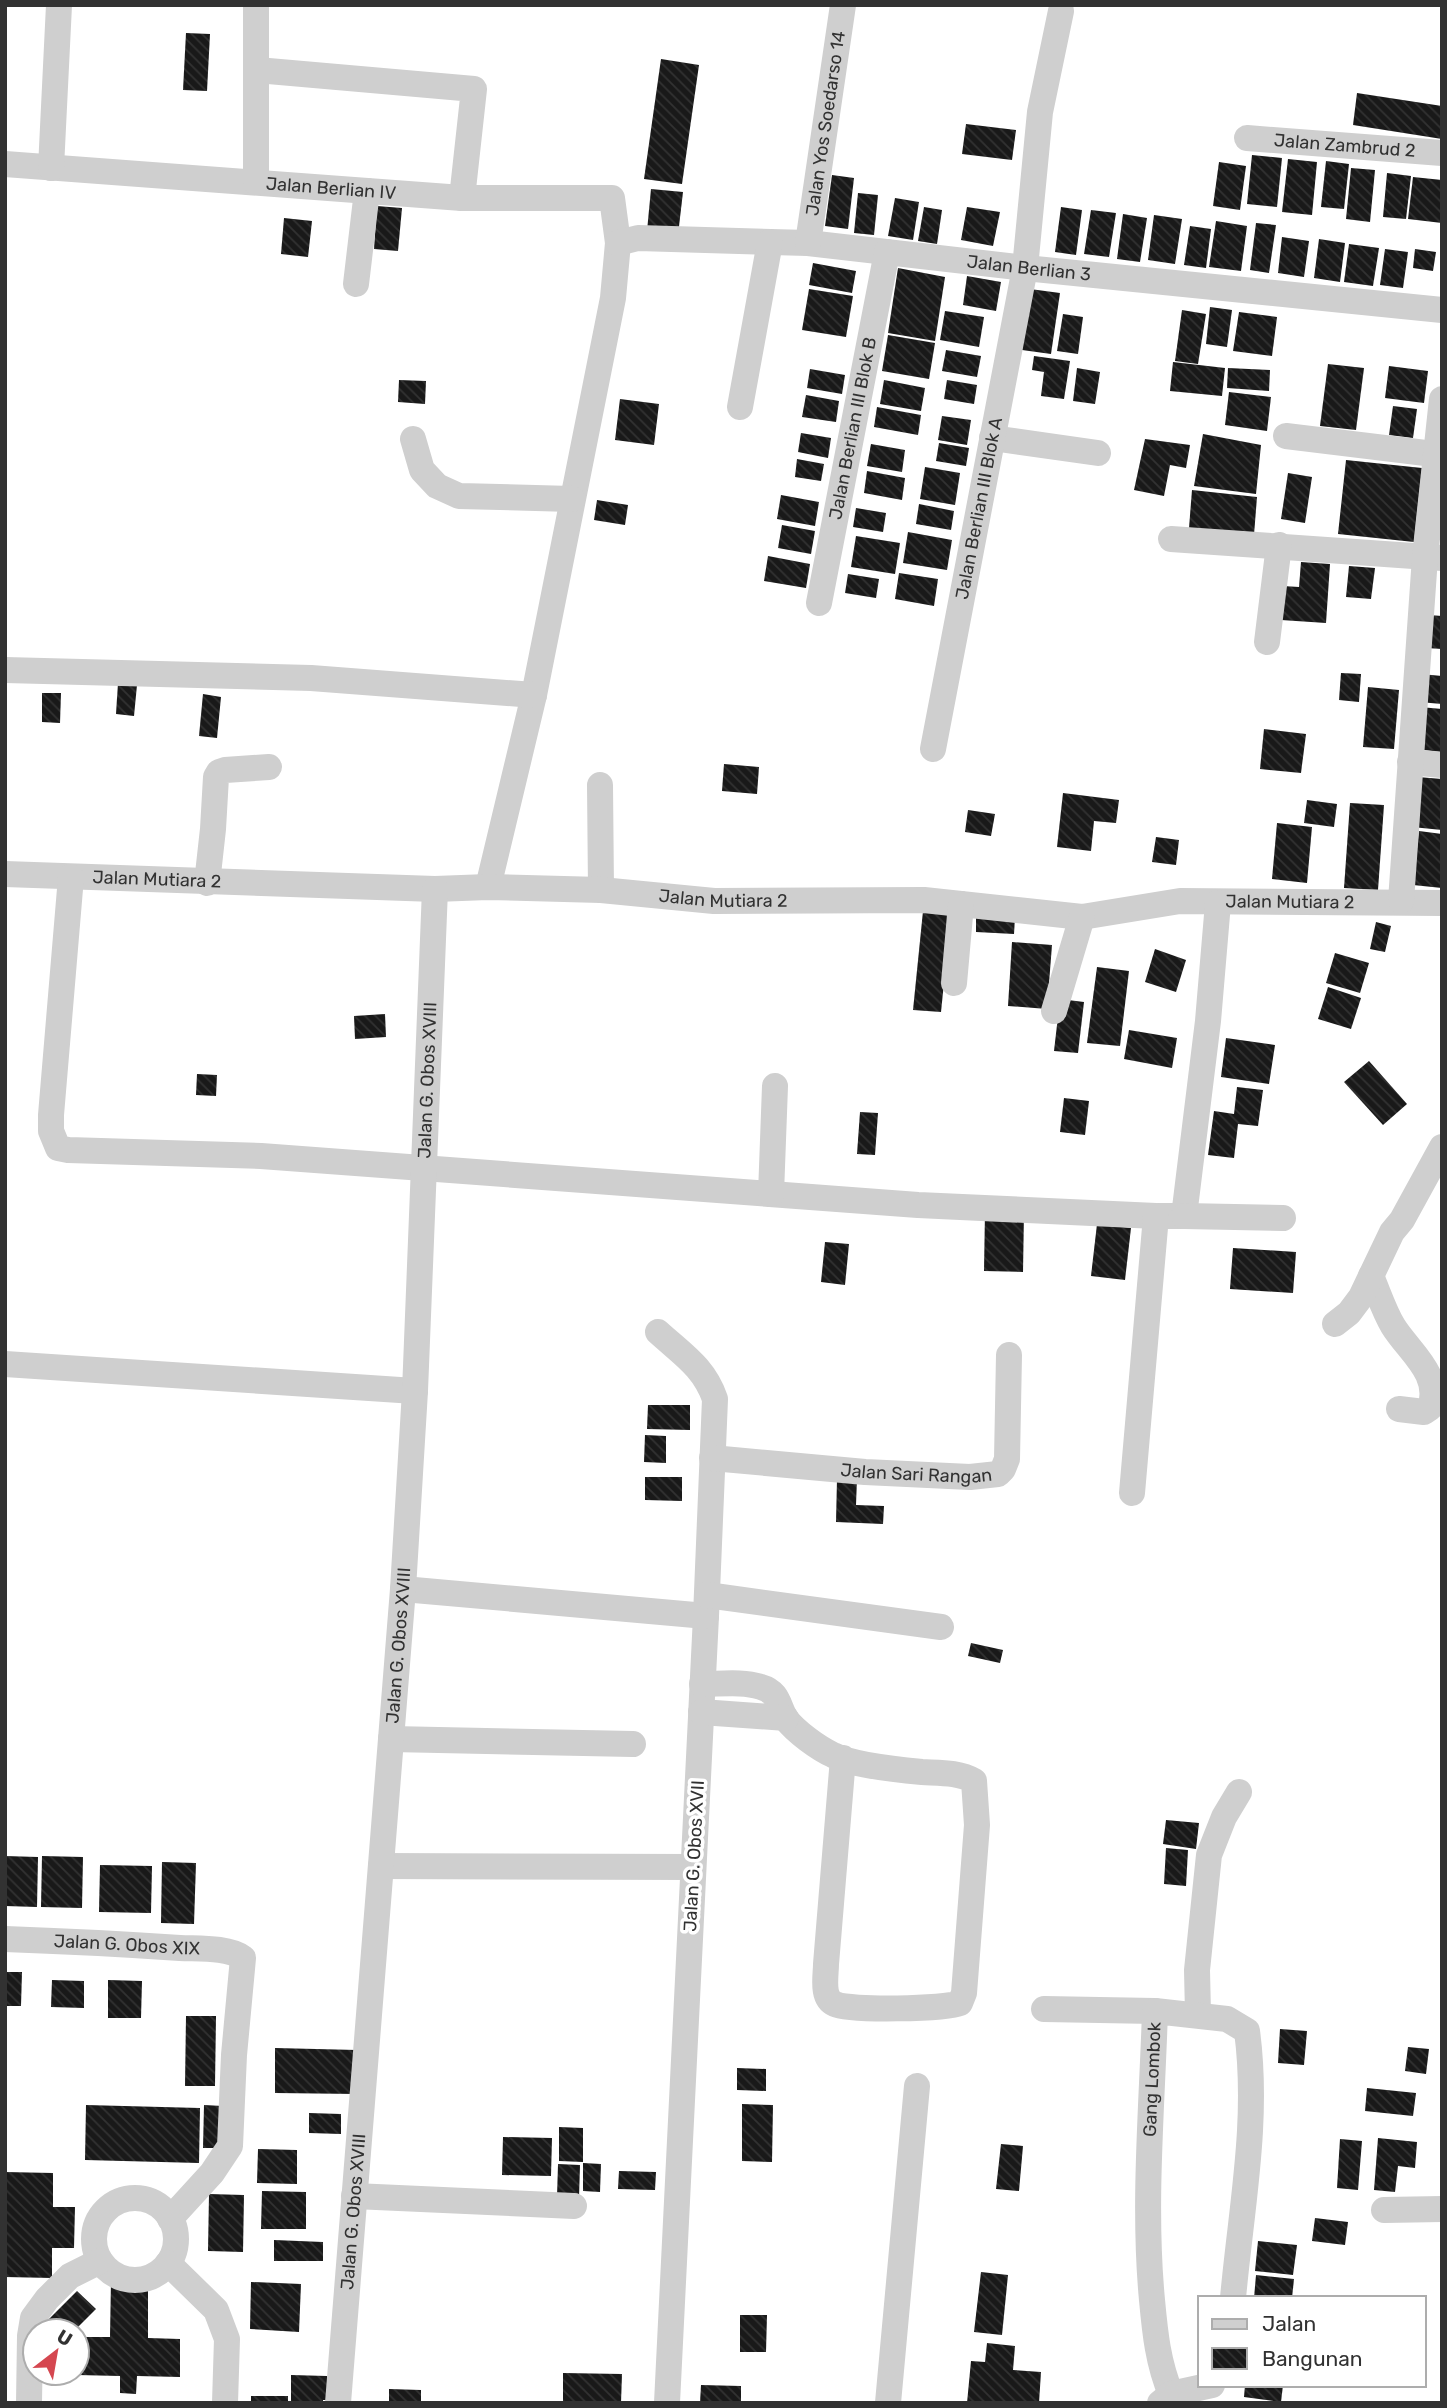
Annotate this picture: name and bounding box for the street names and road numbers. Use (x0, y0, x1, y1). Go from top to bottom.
street label: Jalan Yos Soedarso 14 (801, 29, 850, 217)
street label: Jalan Zambrud 2 (1273, 129, 1416, 162)
street label: Jalan Berlian IV (265, 172, 397, 204)
street label: Jalan Berlian 3 (966, 250, 1092, 286)
street label: Jalan Berlian III Blok B (824, 335, 881, 521)
street label: Jalan Berlian III Blok A (951, 415, 1007, 601)
street label: Jalan Mutiara 2 (92, 866, 222, 893)
street label: Jalan Mutiara 2 (658, 885, 788, 912)
street label: Jalan Mutiara 2 (1225, 890, 1355, 913)
street label: Jalan G. Obos XVIII (413, 1001, 441, 1159)
street label: Jalan Sari Rangan (839, 1459, 993, 1488)
street label: Jalan G. Obos XVIII (381, 1567, 415, 1724)
street label: Jalan G. Obos XVII (679, 1780, 709, 1932)
street label: Jalan G. Obos XIX (53, 1930, 200, 1960)
street label: Gang Lombok (1139, 2021, 1166, 2137)
street label: Jalan G. Obos XVIII (336, 2133, 370, 2291)

